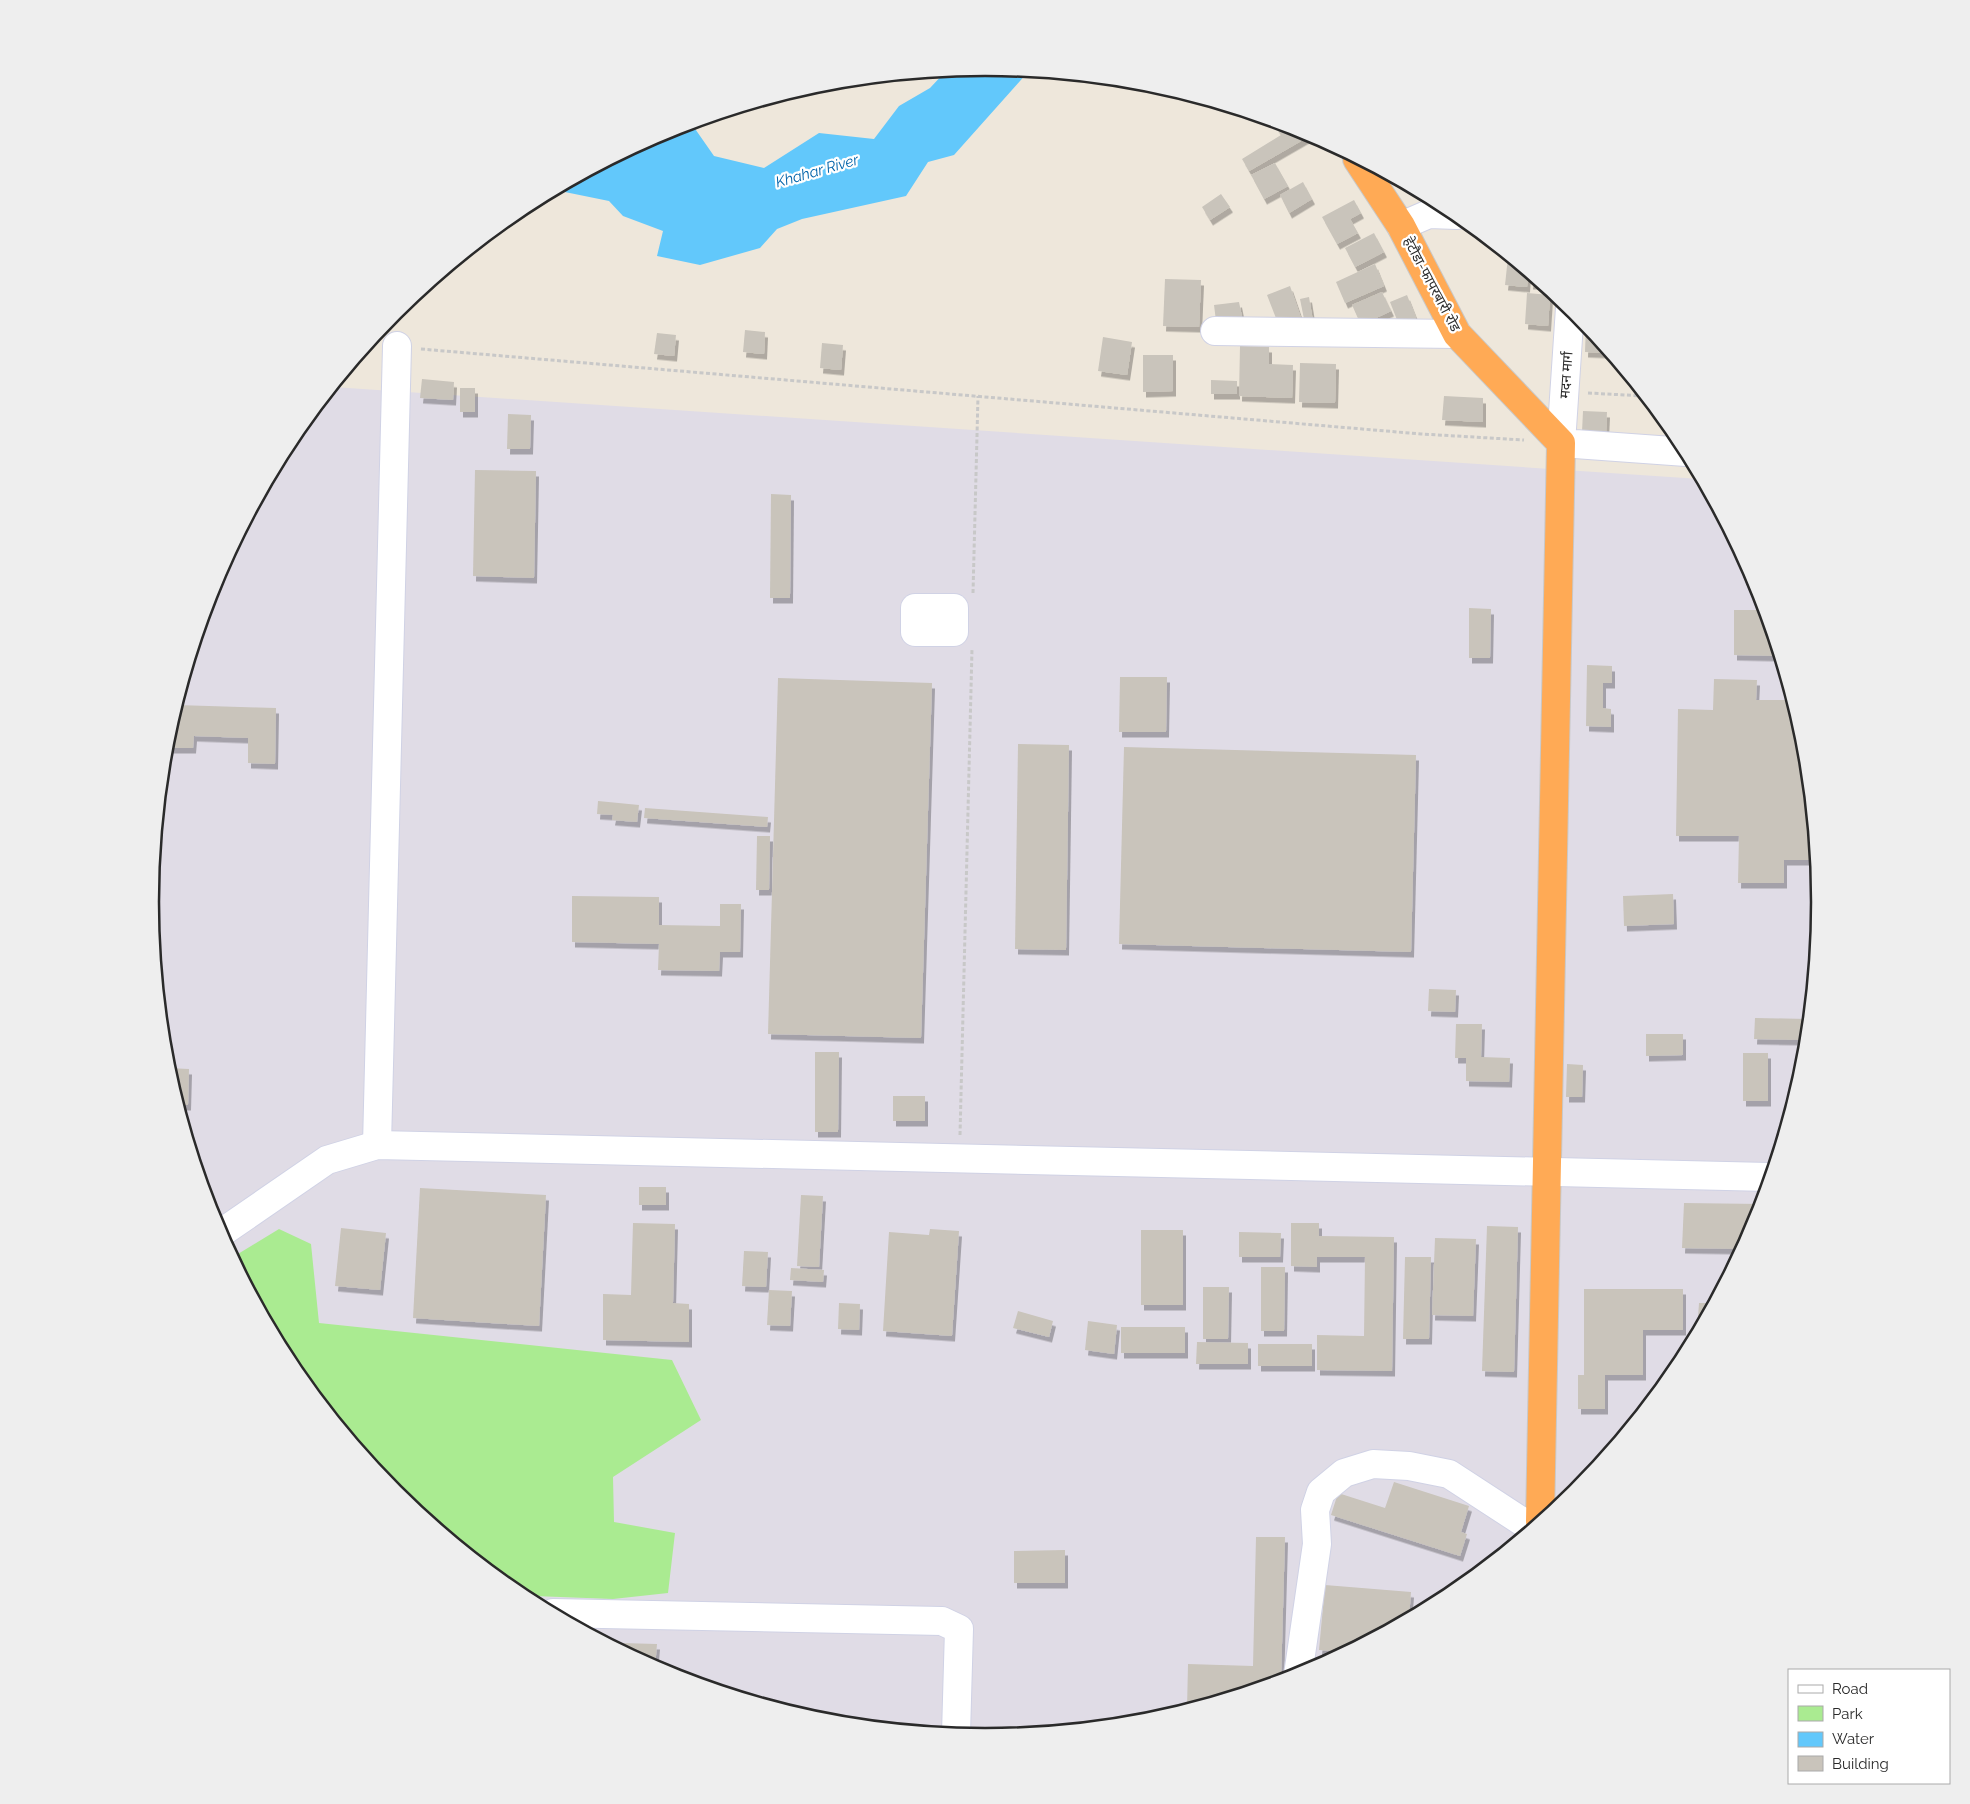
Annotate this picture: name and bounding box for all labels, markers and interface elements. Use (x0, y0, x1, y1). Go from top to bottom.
water label: Khahar River (773, 150, 861, 191)
street label: हेटौडा-फापरबारी रोड (1400, 234, 1465, 334)
street label: मदन मार्ग (1556, 350, 1576, 399)
legend (1788, 1669, 1950, 1784)
text: Road (1832, 1680, 1868, 1698)
text: Park (1832, 1705, 1863, 1723)
text: Water (1832, 1730, 1875, 1748)
text: Building (1832, 1755, 1889, 1773)

